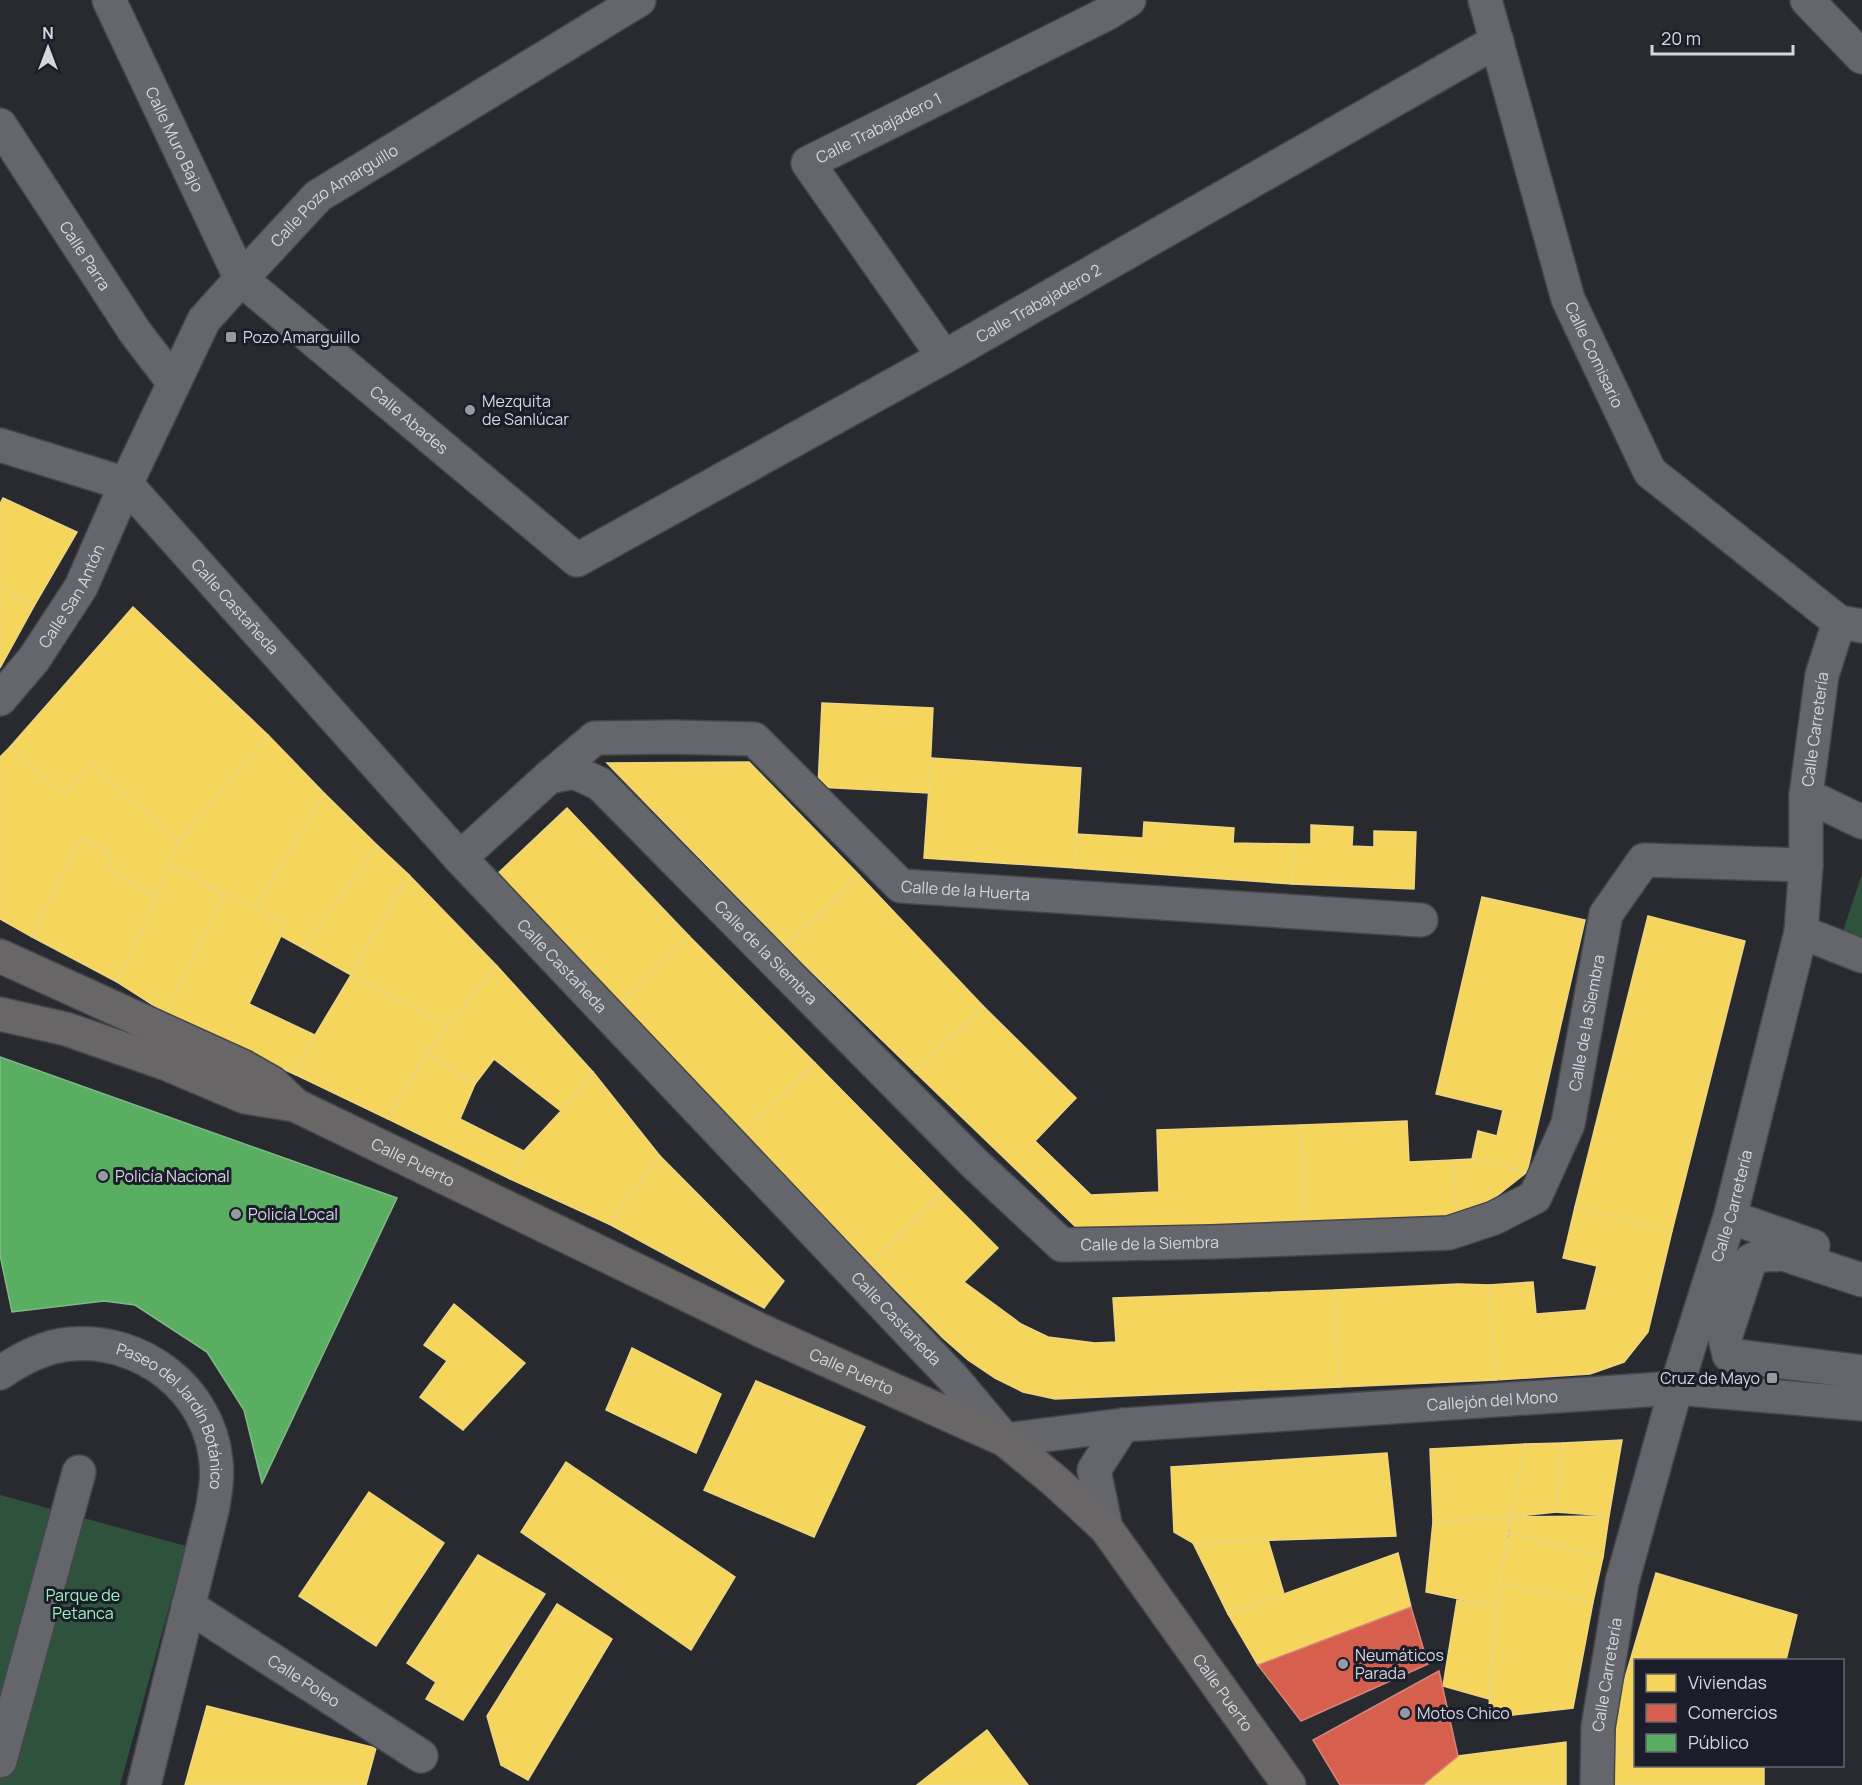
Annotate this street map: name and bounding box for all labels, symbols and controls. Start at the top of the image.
north arrow [18,18,78,78]
scale bar [1652,18,1793,56]
text: N [42,22,54,44]
text: 20 m [1661,26,1701,50]
street label: Calle Muro Bajo [141,83,209,195]
street label: Calle Trabajadero 1 [812,87,945,168]
street label: Calle Pozo Amarguillo [265,139,402,252]
street label: Calle Parra [55,217,116,295]
street label: Calle Trabajadero 2 [972,258,1105,347]
street label: Calle Comisario [1560,298,1629,411]
place label: Pozo Amarguillo [243,326,360,348]
marker: Pozo Amarguillo [224,330,238,344]
street label: Calle Abades [365,380,453,459]
place label: Mezquita de Sanlúcar [482,390,569,430]
marker: Mezquita de Sanlúcar [463,403,477,417]
street label: Calle San Antón [33,541,109,652]
street label: Calle Castañeda [186,554,284,659]
street label: Calle Carretería [1796,671,1833,788]
street label: Calle de la Huerta [900,875,1031,905]
street label: Calle de la Siembra [710,895,823,1009]
street label: Calle Castañeda [512,914,612,1018]
street label: Calle de la Siembra [1563,953,1609,1093]
street label: Calle Puerto [368,1133,458,1192]
street label: Calle Carretería [1706,1147,1757,1265]
place label: Policía Nacional [115,1165,230,1187]
marker: Policía Nacional [96,1169,110,1183]
place label: Policía Local [248,1203,338,1225]
marker: Policía Local [229,1207,243,1221]
street label: Calle de la Siembra [1080,1231,1219,1256]
street label: Calle Castañeda [847,1267,946,1370]
street label: Paseo del Jardín Botánico [114,1338,228,1491]
street label: Calle Puerto [806,1343,897,1400]
place label: Cruz de Mayo [1660,1367,1760,1389]
marker: Cruz de Mayo [1765,1371,1779,1385]
street label: Callejón del Mono [1426,1385,1558,1416]
park label: Parque de Petanca [46,1584,120,1624]
street label: Calle Carretería [1586,1616,1627,1733]
place label: Neumáticos Parada [1355,1644,1444,1684]
street label: Calle Poleo [264,1649,344,1712]
street label: Calle Puerto [1188,1649,1258,1736]
marker: Neumáticos Parada [1336,1657,1350,1671]
legend [1634,1659,1844,1767]
text: Viviendas [1688,1670,1767,1694]
text: Comercios [1688,1700,1777,1724]
place label: Motos Chico [1417,1702,1510,1724]
marker: Motos Chico [1398,1706,1412,1720]
text: Público [1688,1730,1749,1754]

